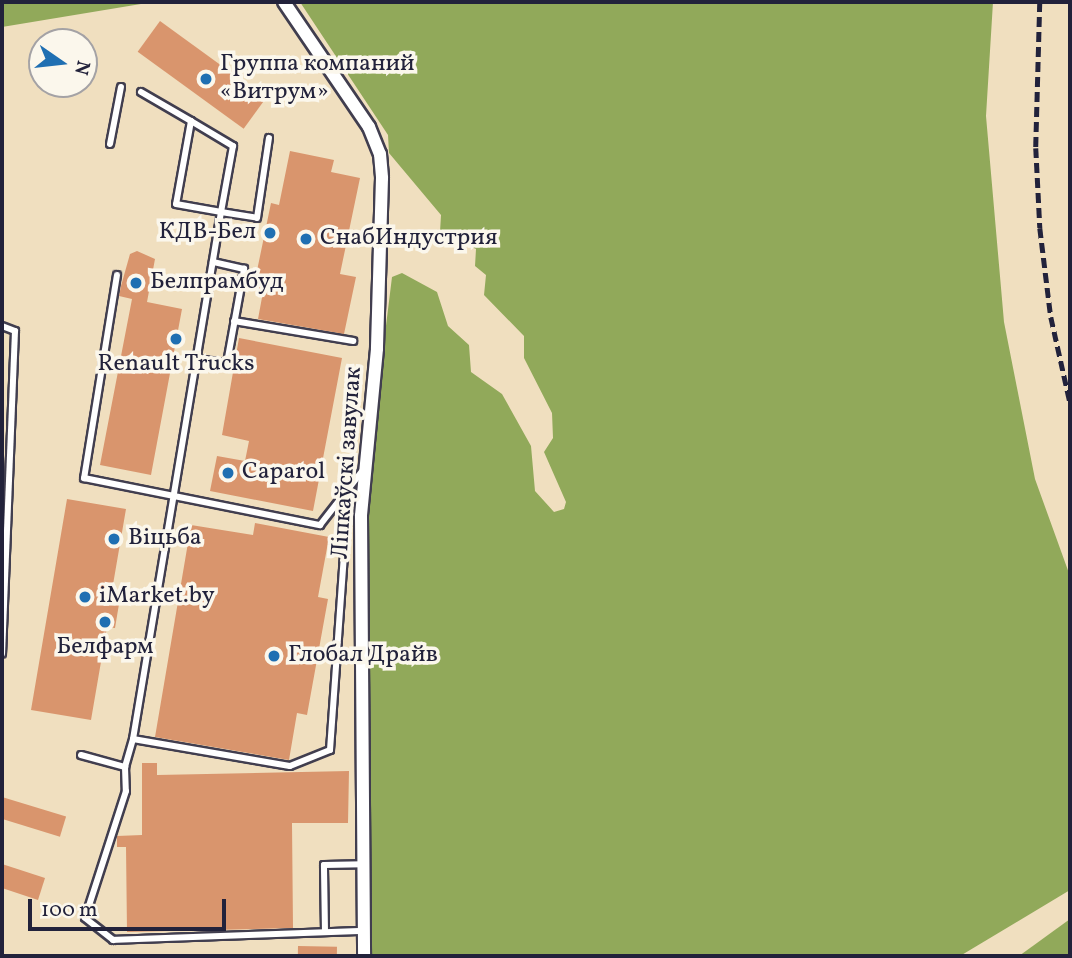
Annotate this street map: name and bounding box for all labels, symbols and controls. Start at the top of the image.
north arrow [28,28,98,98]
place label: Группа компаний «Витрум» [220,51,415,107]
text: N [67,58,96,77]
marker: Группа компаний «Витрум» [198,71,214,87]
place label: КДВ-Бел [159,219,256,247]
marker: КДВ-Бел [262,225,278,241]
place label: СнабИндустрия [320,225,497,253]
marker: СнабИндустрия [298,231,314,247]
place label: Белпрамбуд [150,269,284,297]
marker: Белпрамбуд [128,275,144,291]
marker: Renault Trucks [168,331,184,347]
place label: Renault Trucks [97,351,255,379]
street label: Ліпкаўскі завулак [327,366,369,560]
place label: Caparol [242,459,325,487]
marker: Caparol [220,465,236,481]
place label: Віцьба [128,525,202,553]
marker: Віцьба [106,531,122,547]
place label: iMarket.by [99,583,215,611]
marker: iMarket.by [77,589,93,605]
marker: Белфарм [97,614,113,630]
place label: Белфарм [56,634,154,662]
place label: Глобал Драйв [288,642,438,670]
marker: Глобал Драйв [266,648,282,664]
scale bar [32,884,229,928]
text: 100 m [41,896,98,925]

